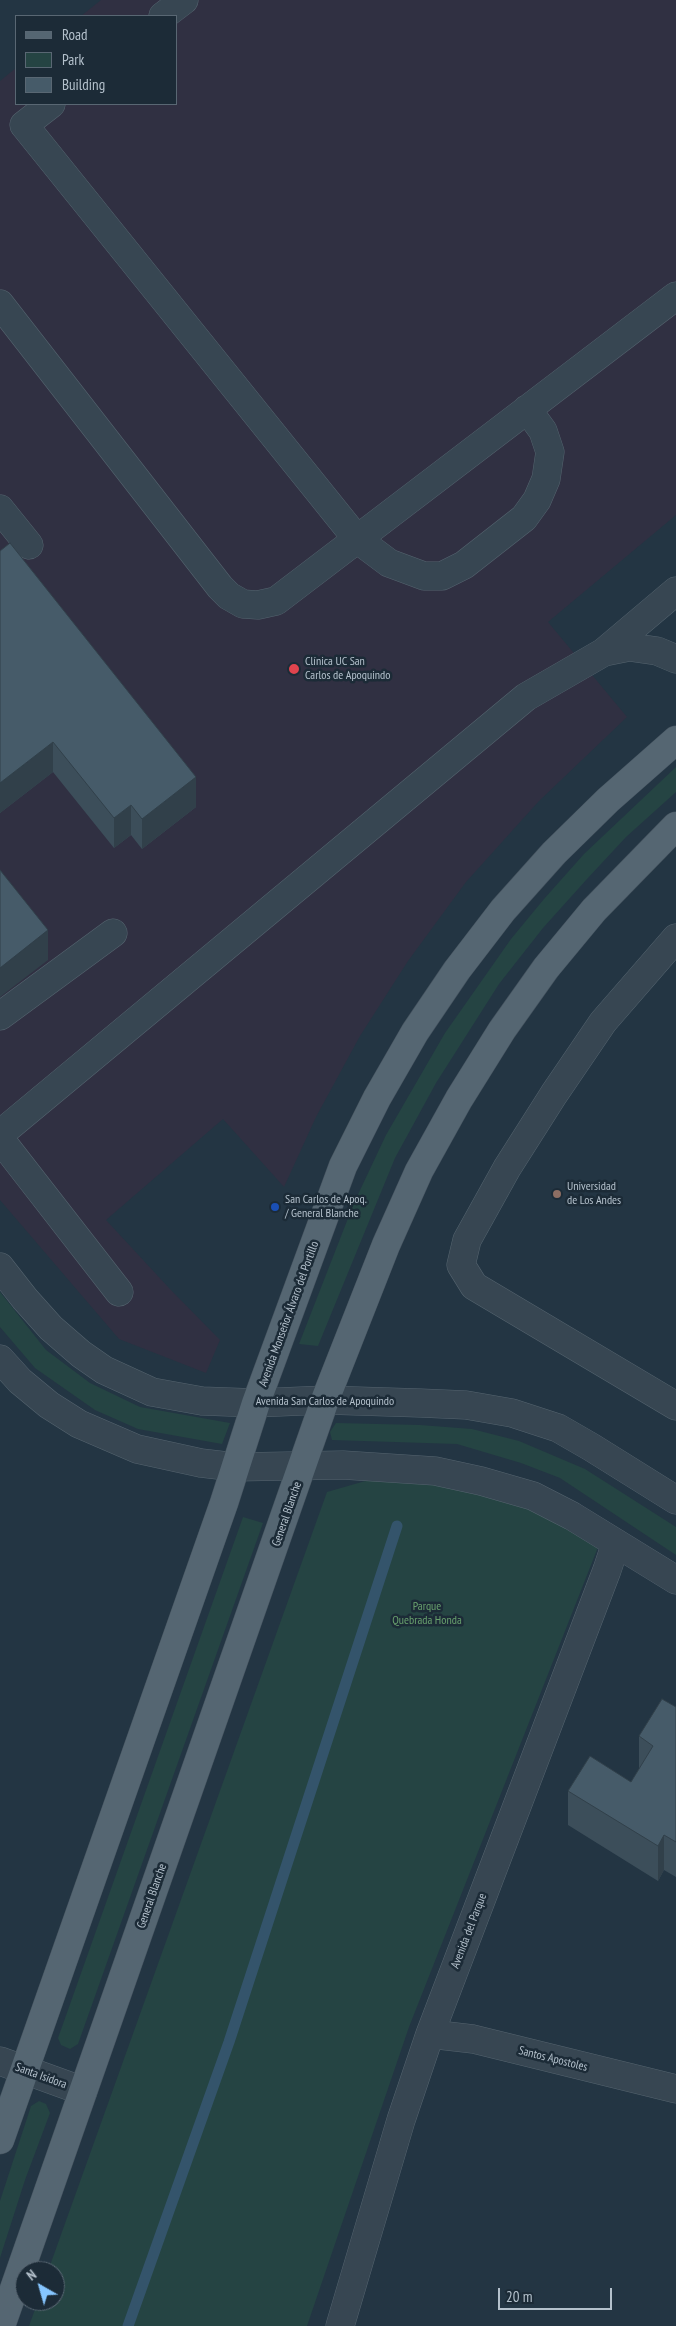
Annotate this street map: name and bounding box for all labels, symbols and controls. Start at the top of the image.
legend [15,15,178,105]
text: Road [62,25,88,44]
text: Park [62,50,84,69]
text: Building [62,75,105,94]
place label: Clínica UC San Carlos de Apoquindo [305,655,390,683]
marker: Clínica UC San Carlos de Apoquindo [287,662,301,676]
place label: Universidad de Los Andes [567,1180,621,1208]
marker: Universidad de Los Andes [551,1188,563,1200]
place label: San Carlos de Apoq. / General Blanche [285,1193,367,1221]
marker: San Carlos de Apoq. / General Blanche [269,1201,281,1213]
street label: Avenida Monseñor Álvaro del Portillo [256,1239,322,1389]
street label: Avenida San Carlos de Apoquindo [256,1395,394,1409]
street label: General Blanche [269,1480,305,1548]
park label: Parque Quebrada Honda [392,1600,462,1628]
street label: General Blanche [134,1862,170,1930]
street label: Avenida del Parque [448,1891,490,1971]
street label: Santos Apostoles [517,2043,589,2075]
street label: Santa Isidora [13,2060,69,2092]
north arrow [15,2261,65,2311]
text: N [23,2266,40,2284]
scale bar [501,2278,615,2310]
text: 20 m [506,2287,532,2306]

